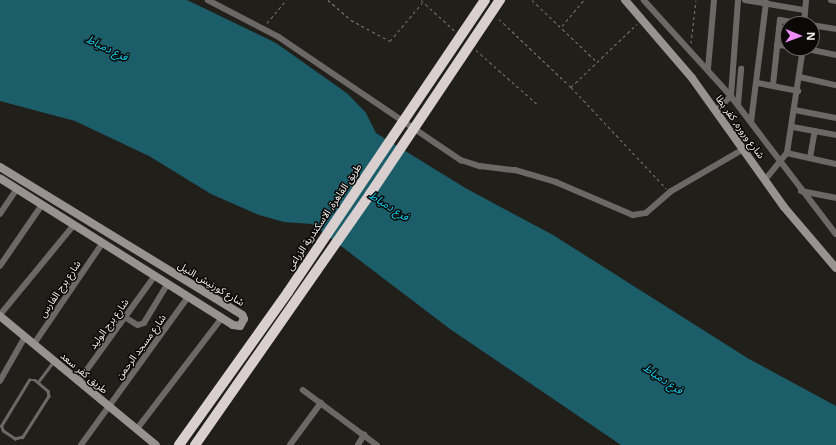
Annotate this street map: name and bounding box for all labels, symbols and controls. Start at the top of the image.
north arrow [780,16,820,56]
water label: فرع دمياط [84,32,130,64]
text: N [804,32,819,41]
street label: شارع وروره, كفر بطا [713,93,767,161]
street label: طريق القاهرة, الاسكندرية الزراعى [284,161,364,273]
water label: فرع دمياط [367,188,411,224]
street label: شارع برج الفارس [37,258,83,320]
street label: شارع كورنيش النيل [176,259,246,309]
street label: شارع برج الوليد [87,297,131,351]
street label: شارع مسجد الرحمن [113,312,169,382]
street label: طريق كفر سعد [58,350,110,396]
water label: فرع دمياط [641,361,685,397]

